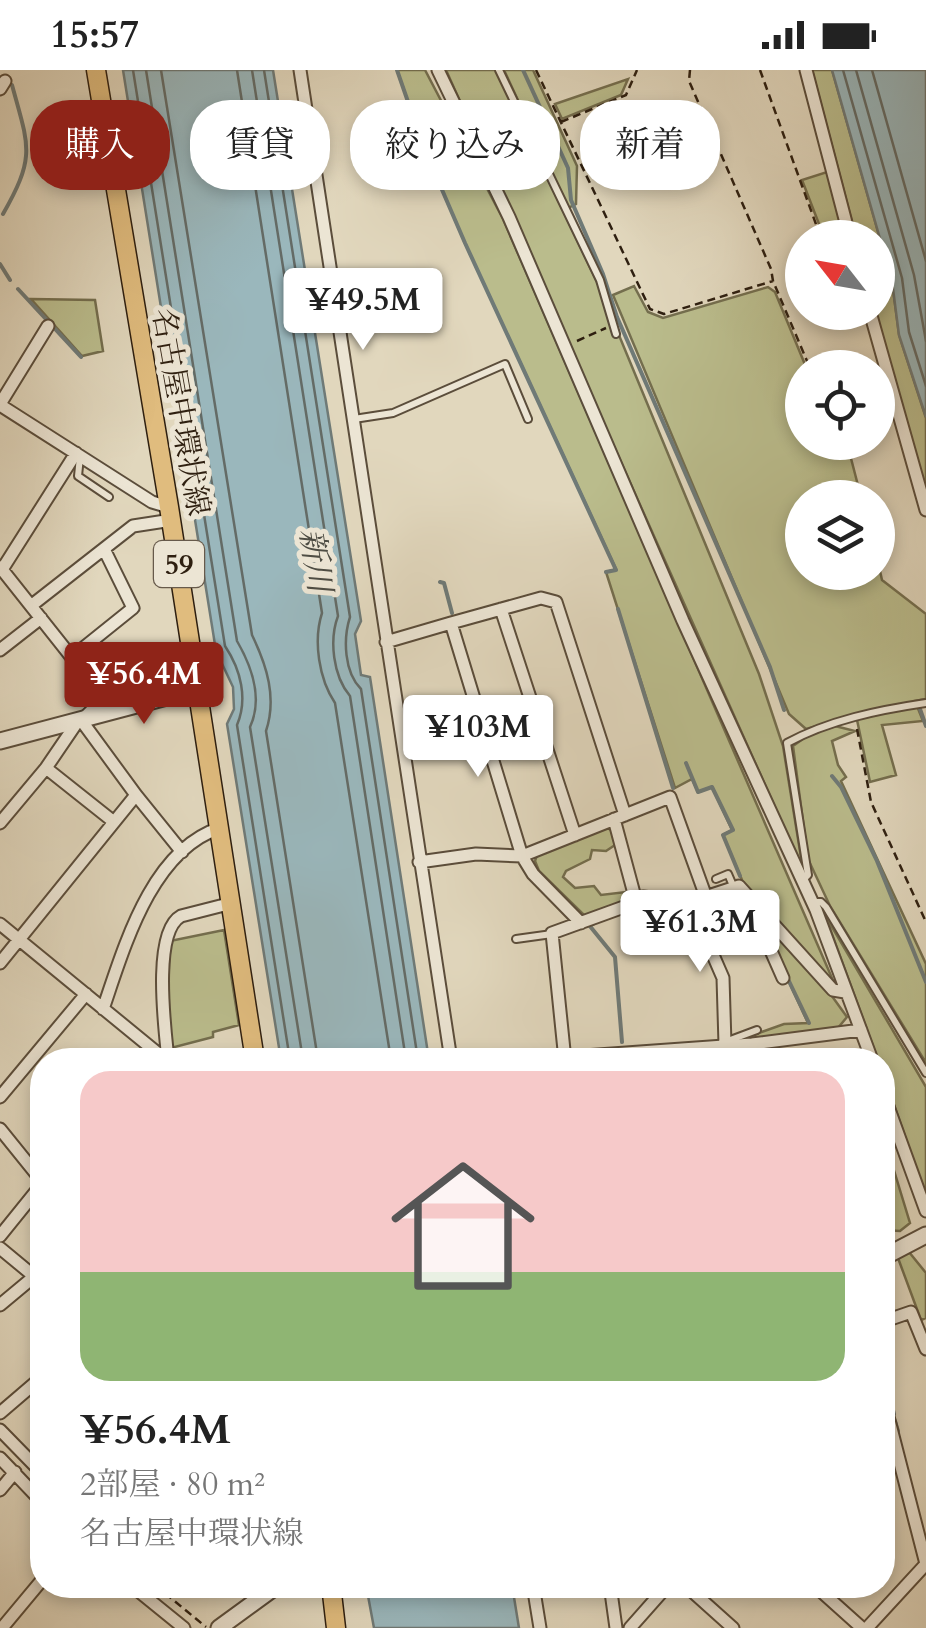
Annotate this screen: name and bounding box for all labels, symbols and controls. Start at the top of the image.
text: 15:57 [50,9,139,61]
chip: 購入 [30,100,170,190]
chip: 賃貸 [190,100,330,190]
chip: 絞り込み [350,100,560,190]
chip: 新着 [580,100,720,190]
north arrow [785,220,895,330]
map controls [785,220,895,590]
pin: ¥49.5M [282,268,444,353]
text: ¥49.5M [305,278,421,322]
street label: 名古屋中環状線 [142,305,219,519]
button: locate [785,350,895,460]
button: layers [785,480,895,590]
water label: 新川 [288,525,342,598]
road number: 59 [154,541,204,587]
pin: ¥56.4M [63,642,225,727]
text: ¥56.4M [86,652,202,696]
pin: ¥103M [408,695,548,780]
text: ¥103M [425,705,531,749]
pin: ¥61.3M [619,890,781,975]
text: ¥61.3M [642,900,758,944]
icon: home [373,1136,553,1316]
text: ¥56.4M [80,1401,231,1458]
text: 2部屋 · 80 m² [80,1463,265,1507]
text: 名古屋中環状線 [80,1512,304,1556]

